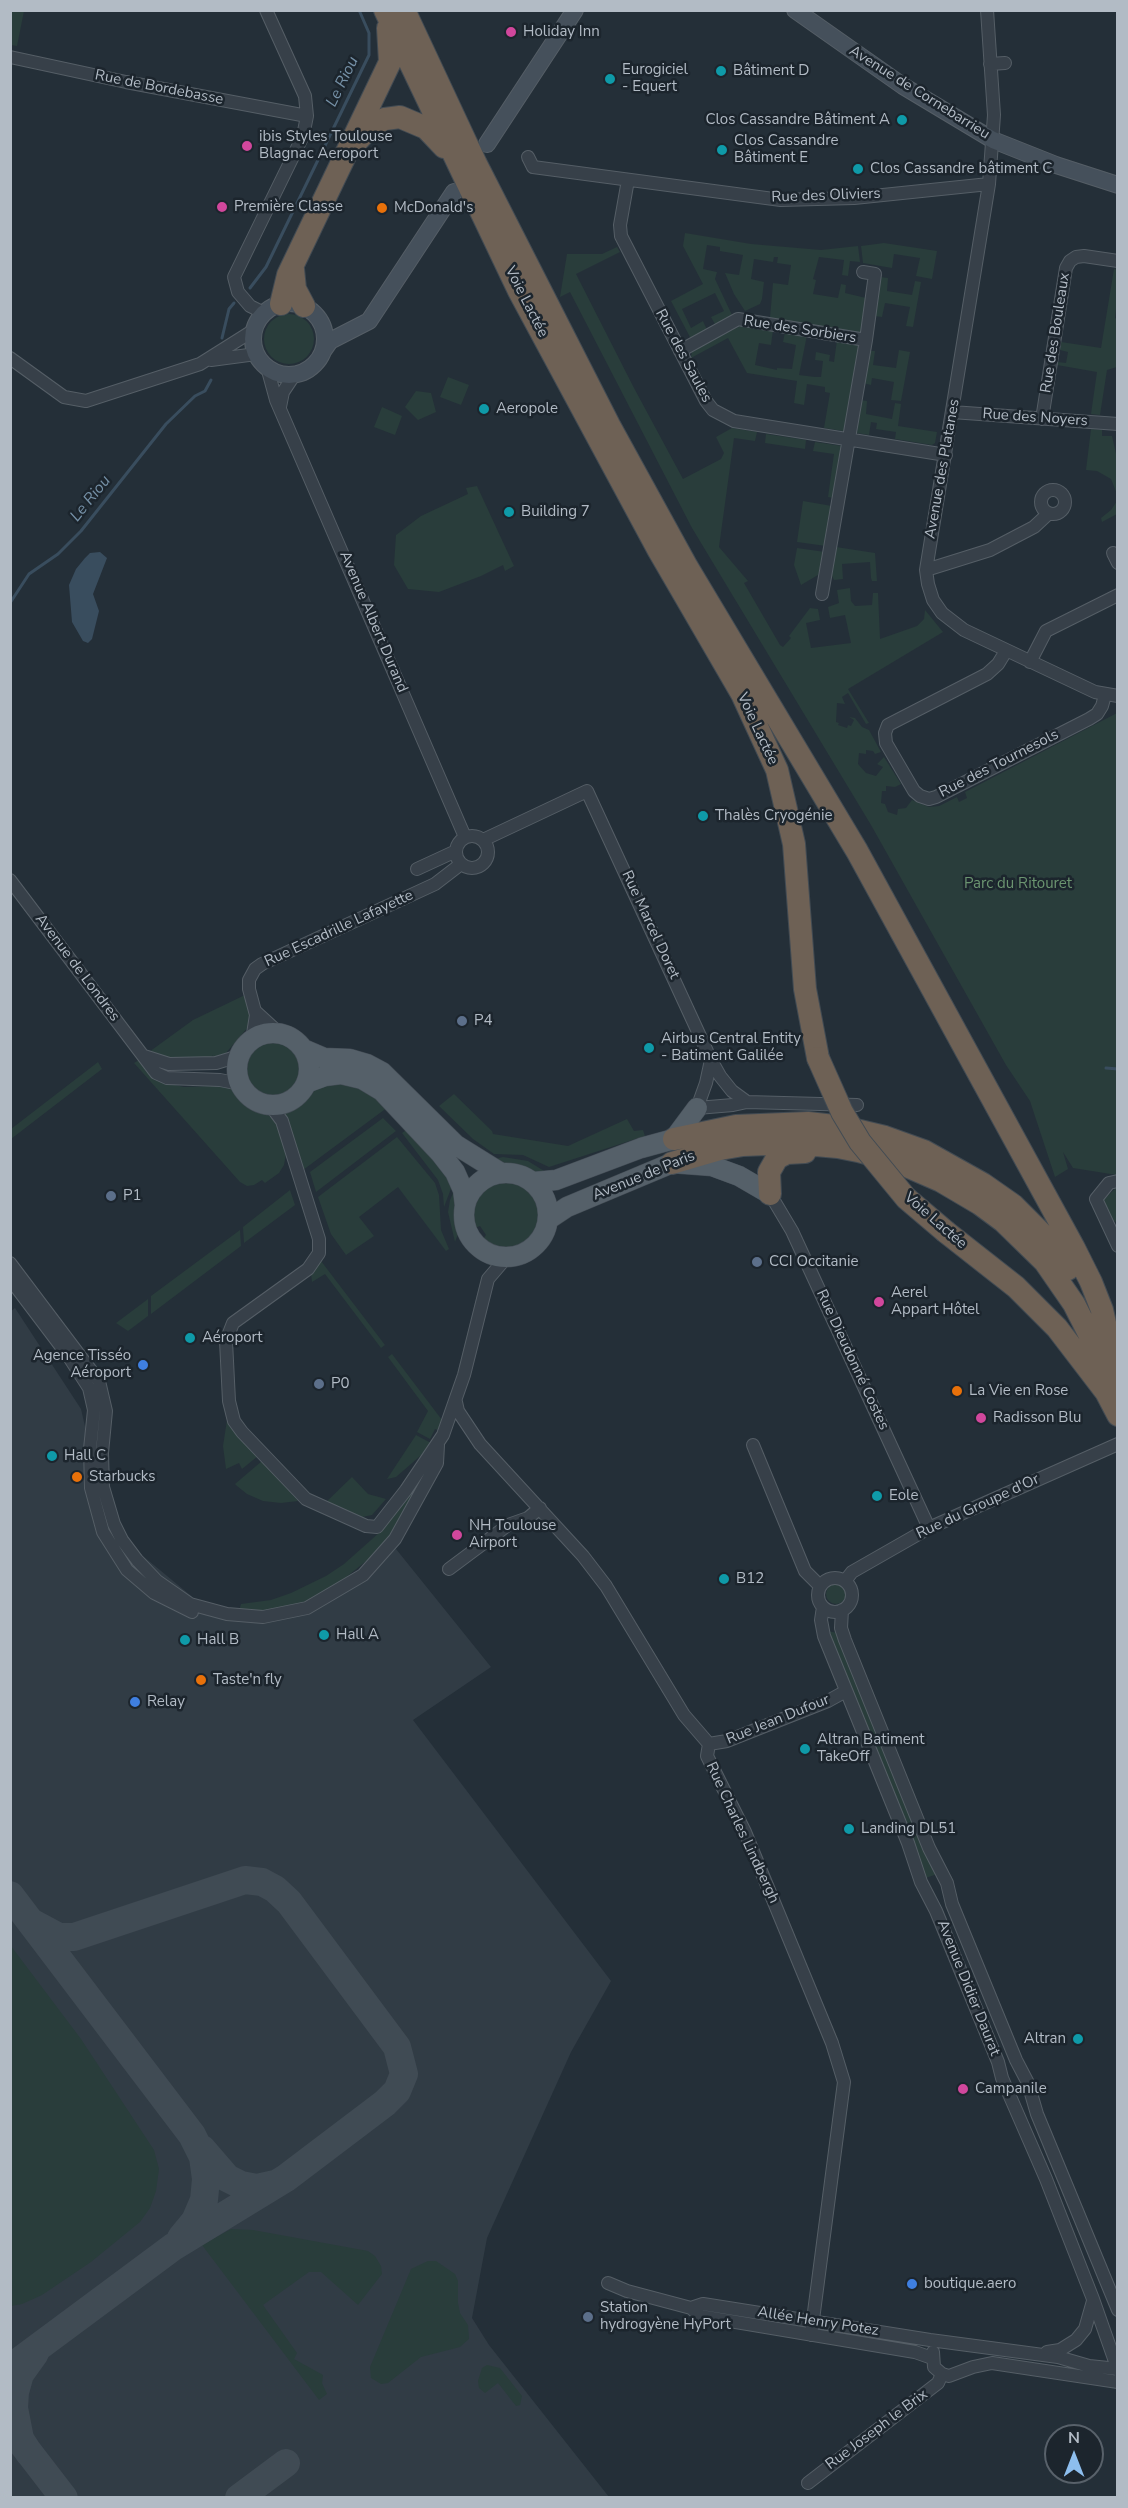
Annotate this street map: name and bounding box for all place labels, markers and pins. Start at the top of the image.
place label: Holiday Inn [523,23,600,41]
marker: Holiday Inn [504,25,518,39]
place label: Eurogiciel - Equert [622,61,688,96]
place label: Bâtiment D [733,62,809,80]
marker: Bâtiment D [714,64,728,78]
marker: Eurogiciel - Equert [603,72,617,86]
place label: Clos Cassandre Bâtiment A [705,111,890,129]
marker: Clos Cassandre Bâtiment A [895,113,909,127]
place label: ibis Styles Toulouse Blagnac Aeroport [259,128,392,163]
place label: Clos Cassandre Bâtiment E [734,132,839,167]
marker: ibis Styles Toulouse Blagnac Aeroport [240,139,254,153]
marker: Clos Cassandre Bâtiment E [715,143,729,157]
place label: Clos Cassandre bâtiment C [870,160,1052,178]
marker: Clos Cassandre bâtiment C [851,162,865,176]
place label: Première Classe [234,198,343,216]
place label: McDonald's [394,199,473,217]
marker: Première Classe [215,200,229,214]
marker: McDonald's [375,201,389,215]
place label: Aeropole [496,400,558,418]
marker: Aeropole [477,402,491,416]
place label: Building 7 [521,503,590,521]
marker: Building 7 [502,505,516,519]
place label: Thalès Cryogénie [715,807,833,825]
marker: Thalès Cryogénie [696,809,710,823]
place label: P4 [474,1012,492,1030]
marker: P4 [455,1014,469,1028]
place label: Airbus Central Entity - Batiment Galilée [661,1030,801,1065]
marker: Airbus Central Entity - Batiment Galilée [642,1041,656,1055]
place label: P1 [123,1187,141,1205]
marker: P1 [104,1189,118,1203]
place label: CCI Occitanie [769,1253,858,1271]
marker: CCI Occitanie [750,1255,764,1269]
place label: Aerel Appart Hôtel [891,1284,980,1319]
marker: Aerel Appart Hôtel [872,1295,886,1309]
place label: Aéroport [202,1329,263,1347]
marker: Aéroport [183,1331,197,1345]
place label: Agence Tisséo Aéroport [33,1347,131,1382]
marker: Agence Tisséo Aéroport [136,1358,150,1372]
place label: P0 [331,1375,349,1393]
marker: P0 [312,1377,326,1391]
place label: La Vie en Rose [969,1382,1068,1400]
marker: La Vie en Rose [950,1384,964,1398]
place label: Radisson Blu [993,1409,1081,1427]
marker: Radisson Blu [974,1411,988,1425]
place label: Hall C [64,1447,106,1465]
marker: Hall C [45,1449,59,1463]
place label: Starbucks [89,1468,155,1486]
marker: Starbucks [70,1470,84,1484]
place label: Eole [889,1487,918,1505]
marker: Eole [870,1489,884,1503]
place label: NH Toulouse Airport [469,1517,556,1552]
marker: NH Toulouse Airport [450,1528,464,1542]
place label: B12 [736,1570,764,1588]
marker: B12 [717,1572,731,1586]
place label: Hall A [336,1626,379,1644]
marker: Hall A [317,1628,331,1642]
place label: Hall B [197,1631,239,1649]
marker: Hall B [178,1633,192,1647]
place label: Taste'n fly [213,1671,282,1689]
marker: Taste'n fly [194,1673,208,1687]
place label: Relay [147,1693,185,1711]
marker: Relay [128,1695,142,1709]
place label: Altran Batiment TakeOff [817,1731,925,1766]
marker: Altran Batiment TakeOff [798,1742,812,1756]
place label: Landing DL51 [861,1820,956,1838]
marker: Landing DL51 [842,1822,856,1836]
place label: Altran [1024,2030,1066,2048]
marker: Altran [1071,2032,1085,2046]
place label: Campanile [975,2080,1047,2098]
marker: Campanile [956,2082,970,2096]
place label: boutique.aero [924,2275,1016,2293]
marker: boutique.aero [905,2277,919,2291]
place label: Station hydrogyène HyPort [600,2299,731,2334]
marker: Station hydrogyène HyPort [581,2310,595,2324]

